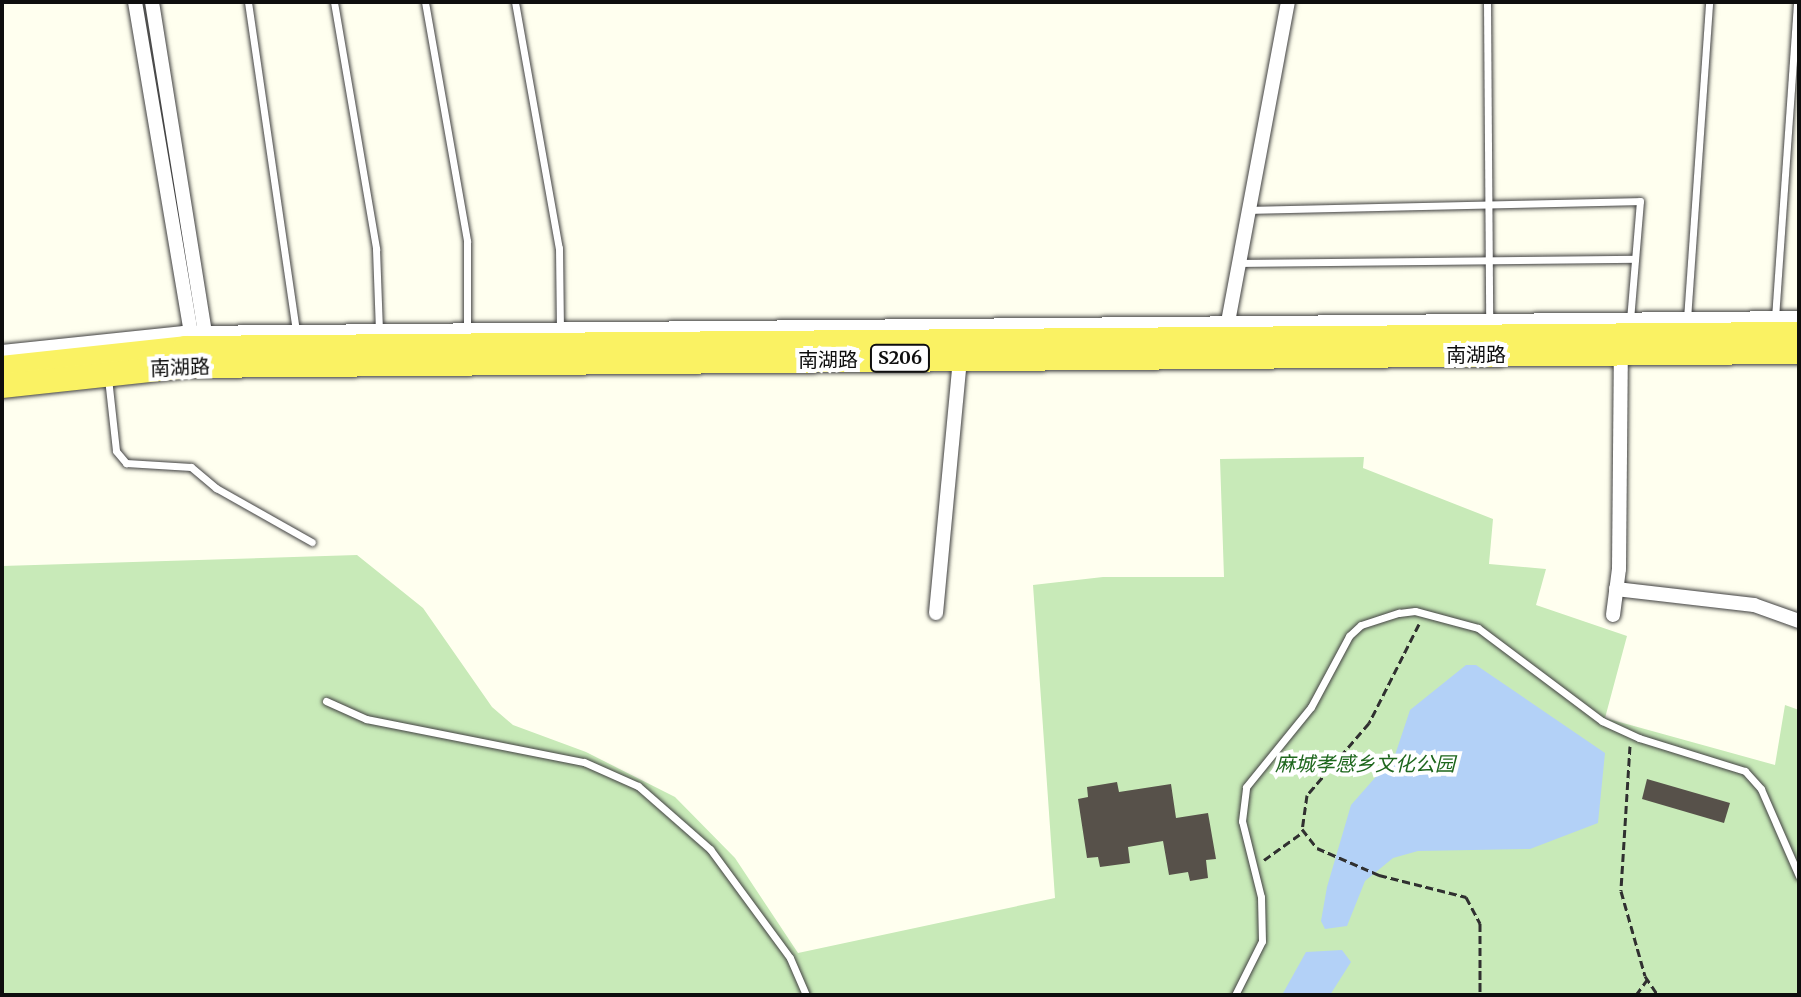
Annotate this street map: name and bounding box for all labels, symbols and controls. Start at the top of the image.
street label: 南湖路 [1446,342,1506,366]
road number: S206 [868,344,932,372]
street label: 南湖路 [798,347,858,371]
street label: 南湖路 [150,354,210,380]
park label: 麻城孝感乡文化公园 [1275,751,1455,775]

